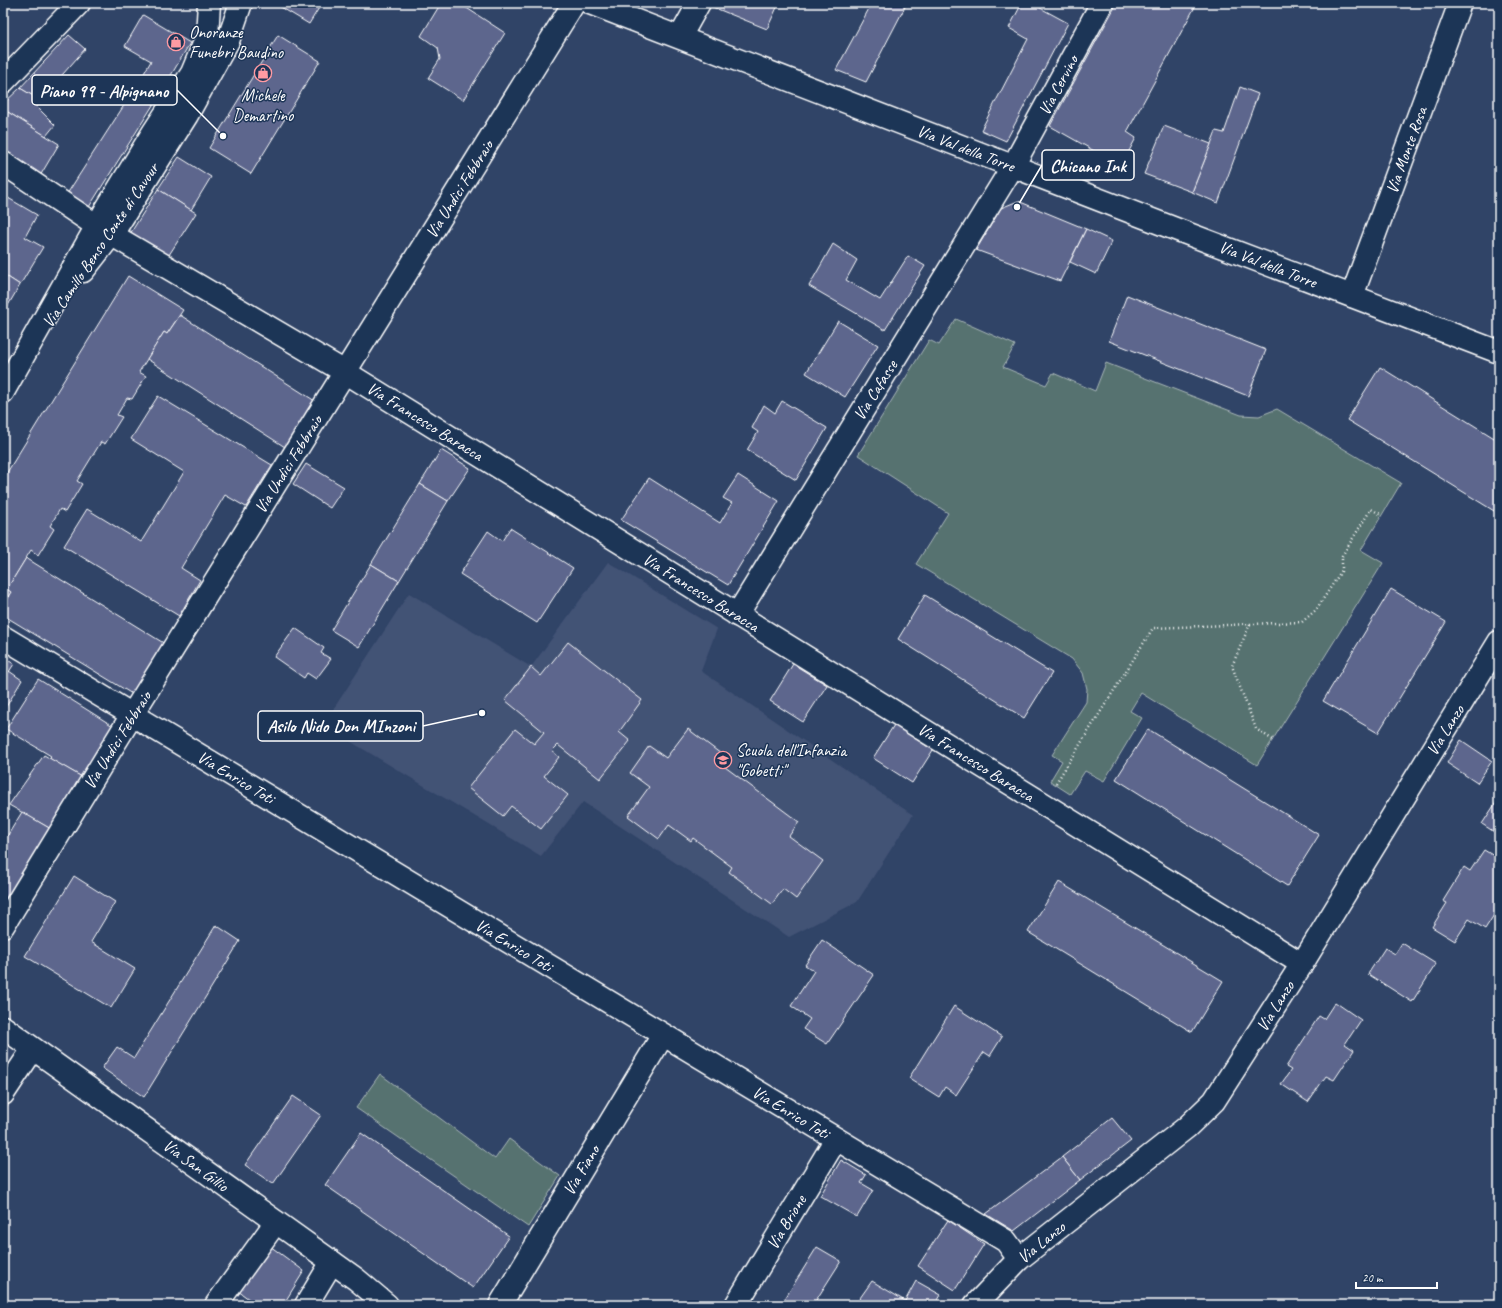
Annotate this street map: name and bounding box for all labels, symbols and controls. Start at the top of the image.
place label: Onoranze Funebri Baudino [189,22,284,63]
shop icon: Onoranze Funebri Baudino [166,32,186,52]
street label: Via Cervino [1034,50,1084,119]
shop icon: Michele Demartino [253,63,273,83]
callout: Piano 99 - Alpignano [32,75,177,105]
text: Piano 99 - Alpignano [40,80,170,102]
place label: Michele Demartino [233,85,294,126]
street label: Via Monte Rosa [1381,102,1433,196]
street label: Via Val della Torre [914,120,1019,177]
street label: Via Undici Febbraio [421,135,499,242]
callout: Chicano Ink [1042,150,1134,180]
text: Chicano Ink [1050,155,1128,177]
street label: Via Camillo Benso Conte di Cavour [37,157,164,332]
street label: Via Val della Torre [1216,236,1321,293]
street label: Via Cafasse [849,355,903,424]
street label: Via Francesco Baracca [363,377,488,466]
street label: Via Undici Febbraio [250,410,328,517]
street label: Via Francesco Baracca [639,548,764,637]
street label: Via Undici Febbraio [79,686,157,793]
street label: Via Lanzo [1422,700,1470,759]
callout: Asilo Nido Don MInzoni [258,711,423,741]
text: Asilo Nido Don MInzoni [267,715,418,737]
street label: Via Francesco Baracca [914,718,1039,807]
place label: Scuola dell'Infanzia "Gobetti" [736,740,848,781]
street label: Via Enrico Toti [193,746,280,810]
school or university icon: Scuola dell'Infanzia "Gobetti" [713,750,733,770]
street label: Via Enrico Toti [471,914,558,978]
street label: Via Lanzo [1252,976,1300,1035]
street label: Via Enrico Toti [748,1081,835,1145]
street label: Via San Gillio [159,1135,233,1197]
street label: Via Fiano [558,1140,606,1199]
street label: Via Brione [762,1190,812,1253]
street label: Via Lanzo [1013,1216,1070,1268]
scale bar [1356,1264,1437,1290]
text: 20 m [1362,1270,1384,1286]

